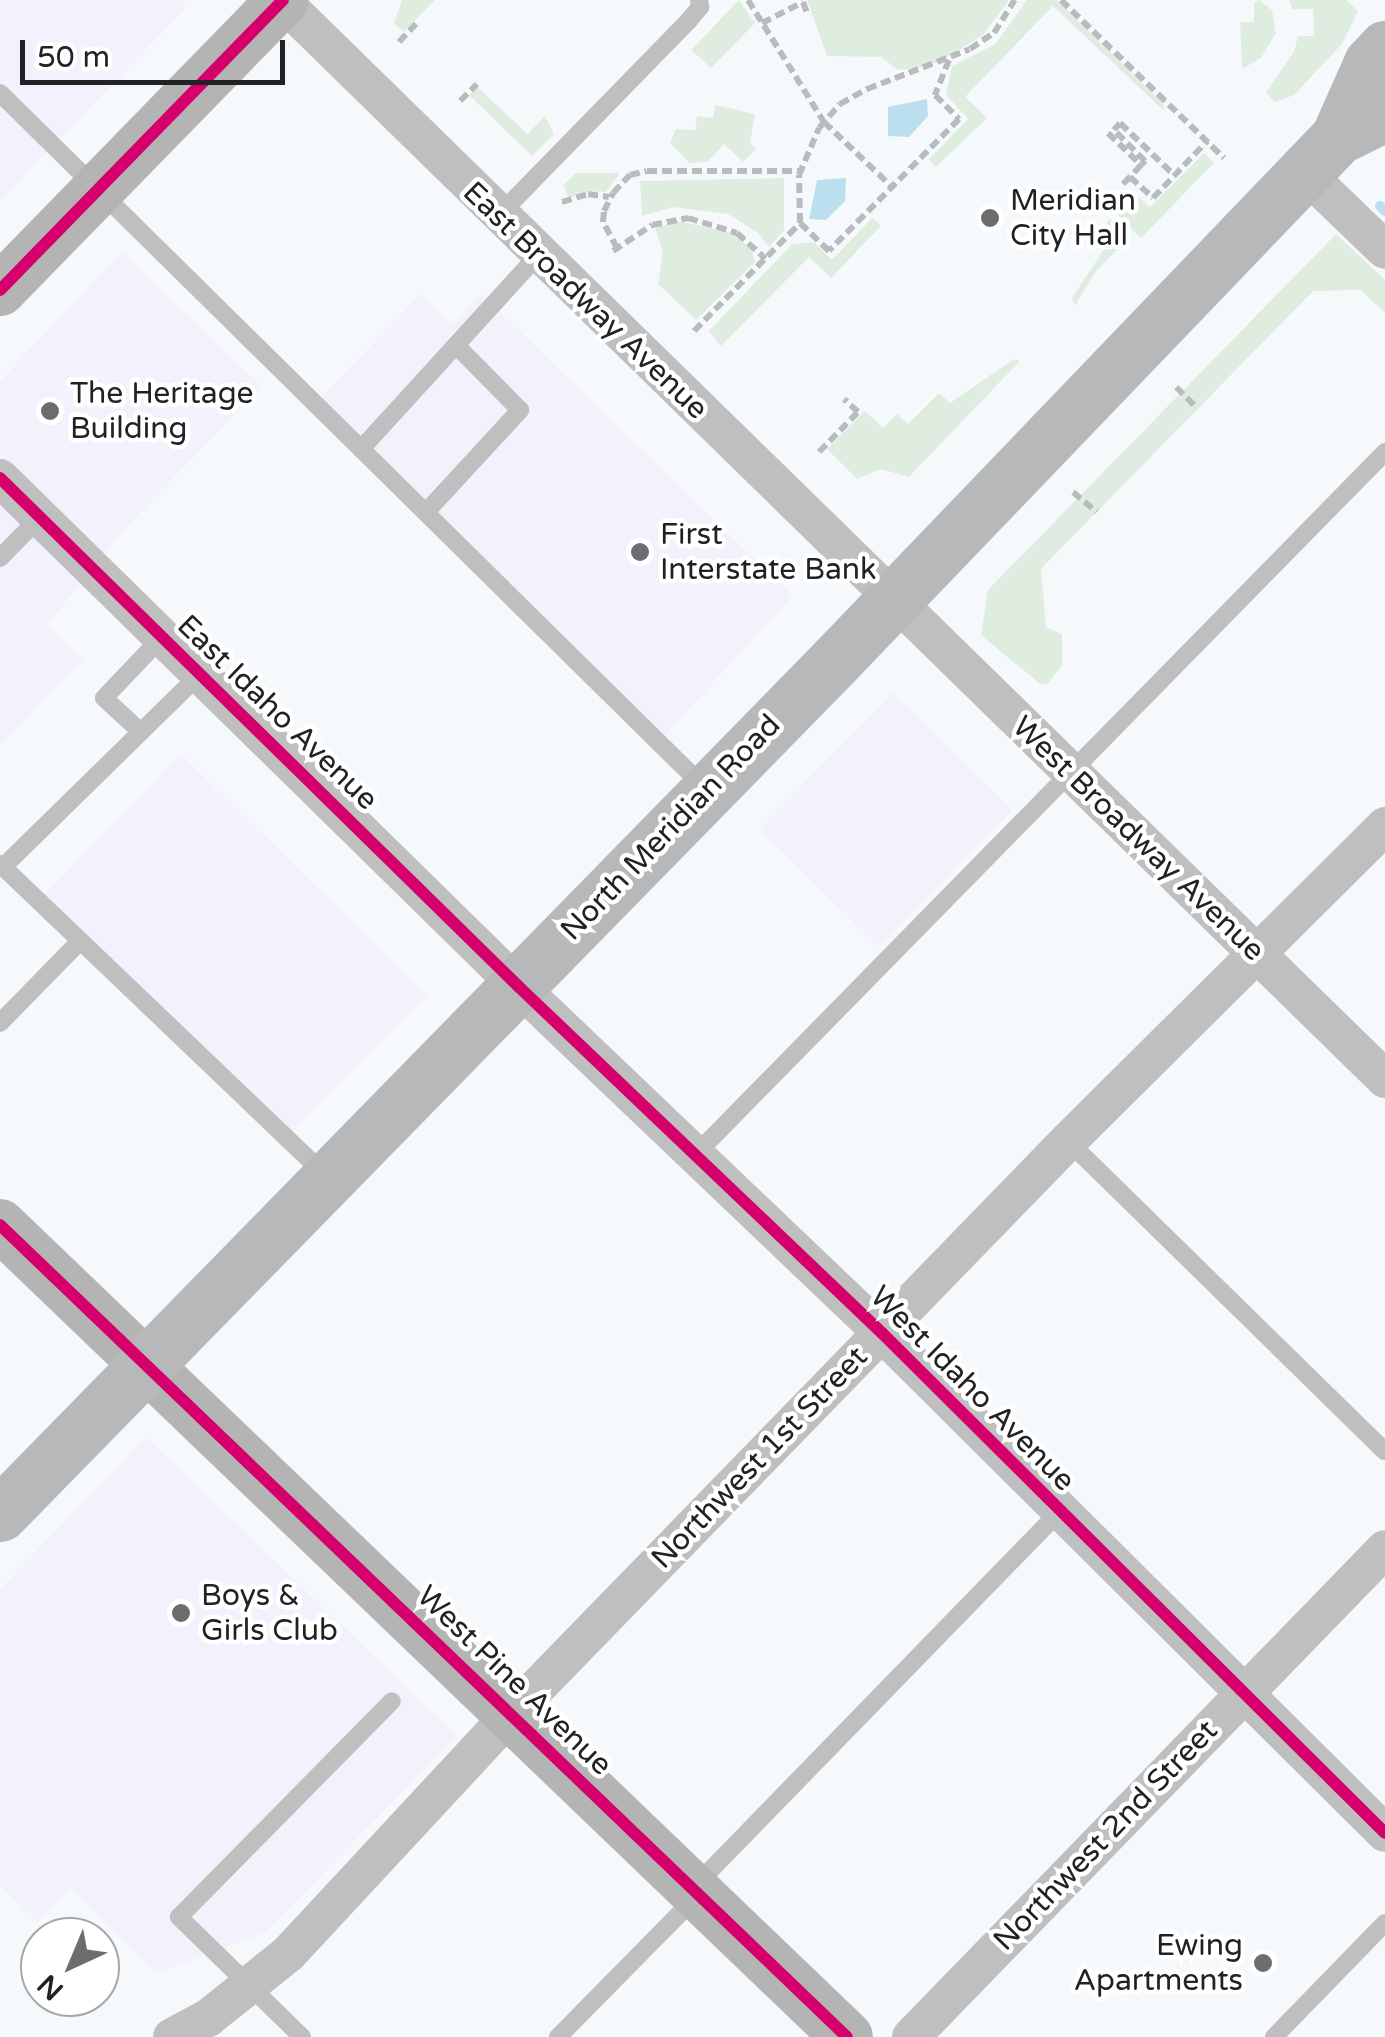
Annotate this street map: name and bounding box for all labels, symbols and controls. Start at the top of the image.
scale bar [25,20,290,82]
text: 50 m [37,39,110,76]
street label: East Broadway Avenue [455,175,715,427]
place label: Meridian City Hall [1010,183,1136,254]
marker: Meridian City Hall [979,207,1001,229]
place label: The Heritage Building [70,376,254,446]
marker: The Heritage Building [39,400,61,422]
place label: First Interstate Bank [660,517,876,588]
marker: First Interstate Bank [629,541,651,563]
street label: East Idaho Avenue [169,608,385,818]
street label: North Meridian Road [554,708,788,948]
street label: West Broadway Avenue [1004,709,1272,969]
street label: West Idaho Avenue [862,1279,1082,1499]
street label: Northwest 1st Street [645,1339,875,1577]
place label: Boys & Girls Club [201,1578,338,1648]
street label: West Pine Avenue [409,1579,619,1783]
marker: Boys & Girls Club [170,1602,192,1624]
street label: Northwest 2nd Street [987,1713,1225,1959]
north arrow [20,1917,120,2017]
place label: Ewing Apartments [1074,1928,1243,1998]
marker: Ewing Apartments [1252,1952,1274,1974]
text: N [31,1967,70,2007]

